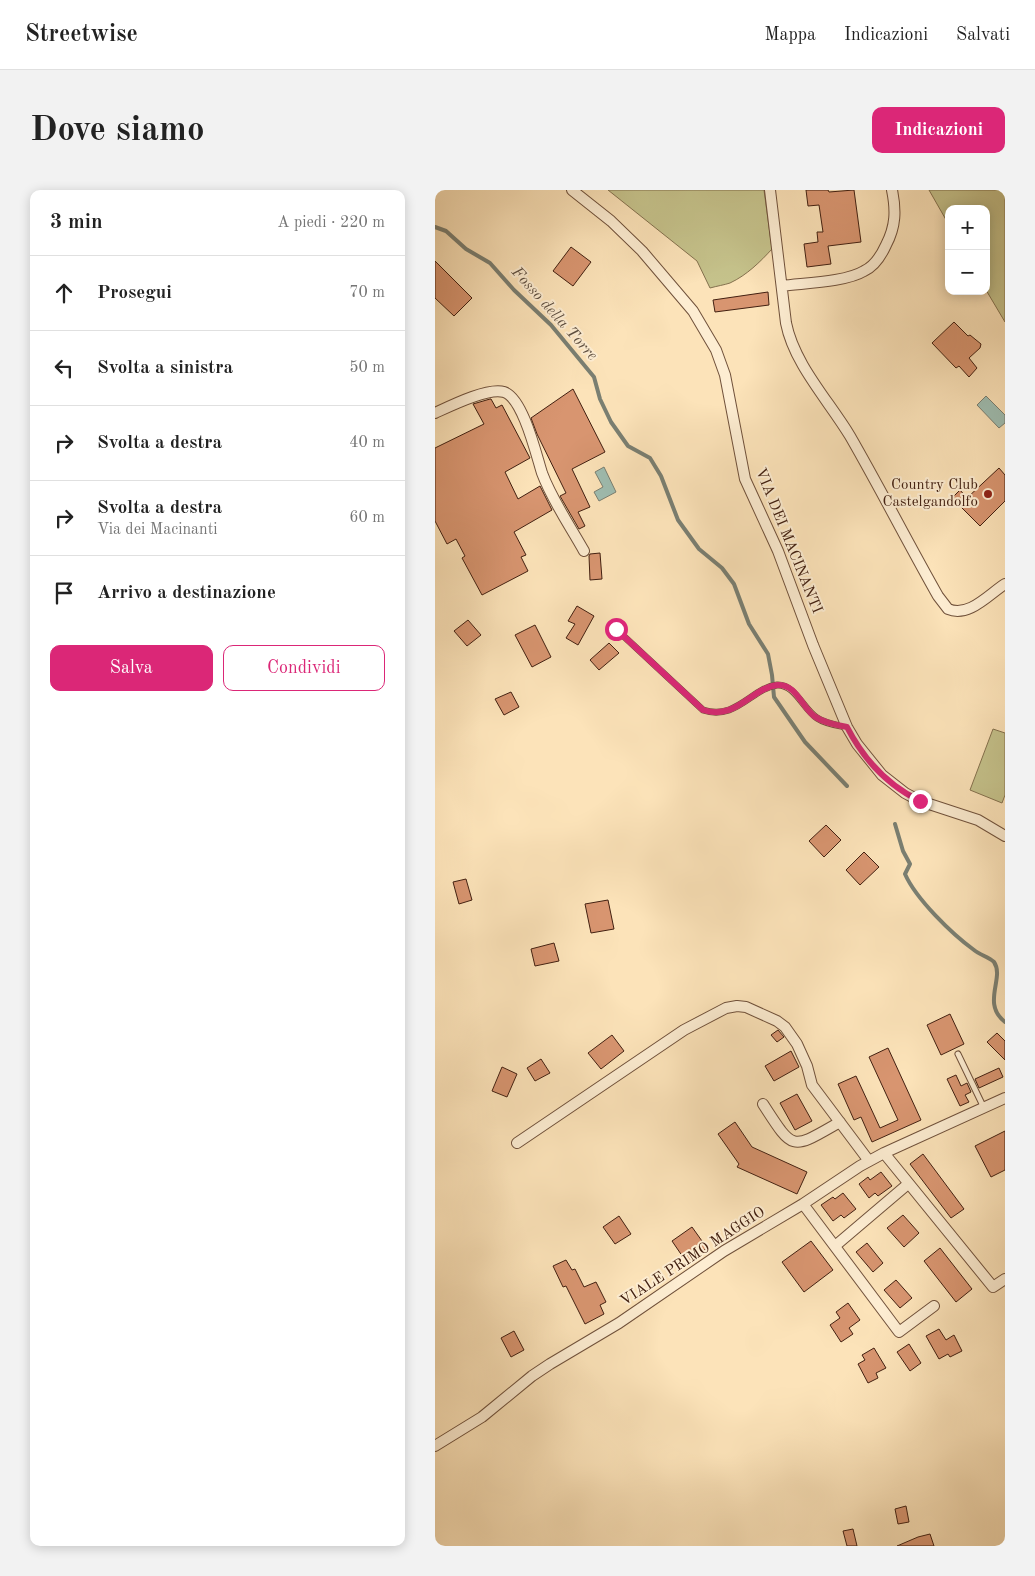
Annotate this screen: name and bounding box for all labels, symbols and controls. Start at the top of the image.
text: Streetwise [25,23,138,47]
text: Mappa [764,26,816,44]
text: Indicazioni [844,26,928,44]
text: Salvati [956,26,1010,44]
button: Indicazioni [872,107,1005,153]
text: Dove siamo [30,113,205,148]
map controls [945,205,990,295]
button: + [945,205,990,250]
text: 3 min [50,212,103,233]
text: A piedi · 220 m [277,215,385,231]
button: − [945,250,990,295]
water label: Fosso della Torre [507,263,600,364]
icon: ahead [50,279,78,307]
text: Prosegui [97,284,172,303]
text: 70 m [349,285,385,301]
icon: left [50,354,78,382]
text: Svolta a sinistra [97,359,233,378]
text: 50 m [349,360,385,376]
icon: right [50,429,78,457]
text: Svolta a destra [97,434,222,453]
text: 40 m [349,435,385,451]
street label: VIA DEI MACINANTI [752,466,824,616]
place label: Country Club Castelgandolfo [883,478,978,510]
marker: Country Club Castelgandolfo [982,488,994,500]
text: Svolta a destra [97,499,222,518]
icon: right [50,504,78,532]
text: 60 m [349,510,385,526]
text: Via dei Macinanti [97,522,218,538]
icon: arrive [50,579,78,607]
text: Arrivo a destinazione [97,584,276,603]
route start [605,618,628,641]
button: Salva [50,645,213,691]
button: Condividi [223,645,385,691]
route end [909,790,932,813]
street label: VIALE PRIMO MAGGIO [618,1205,768,1309]

